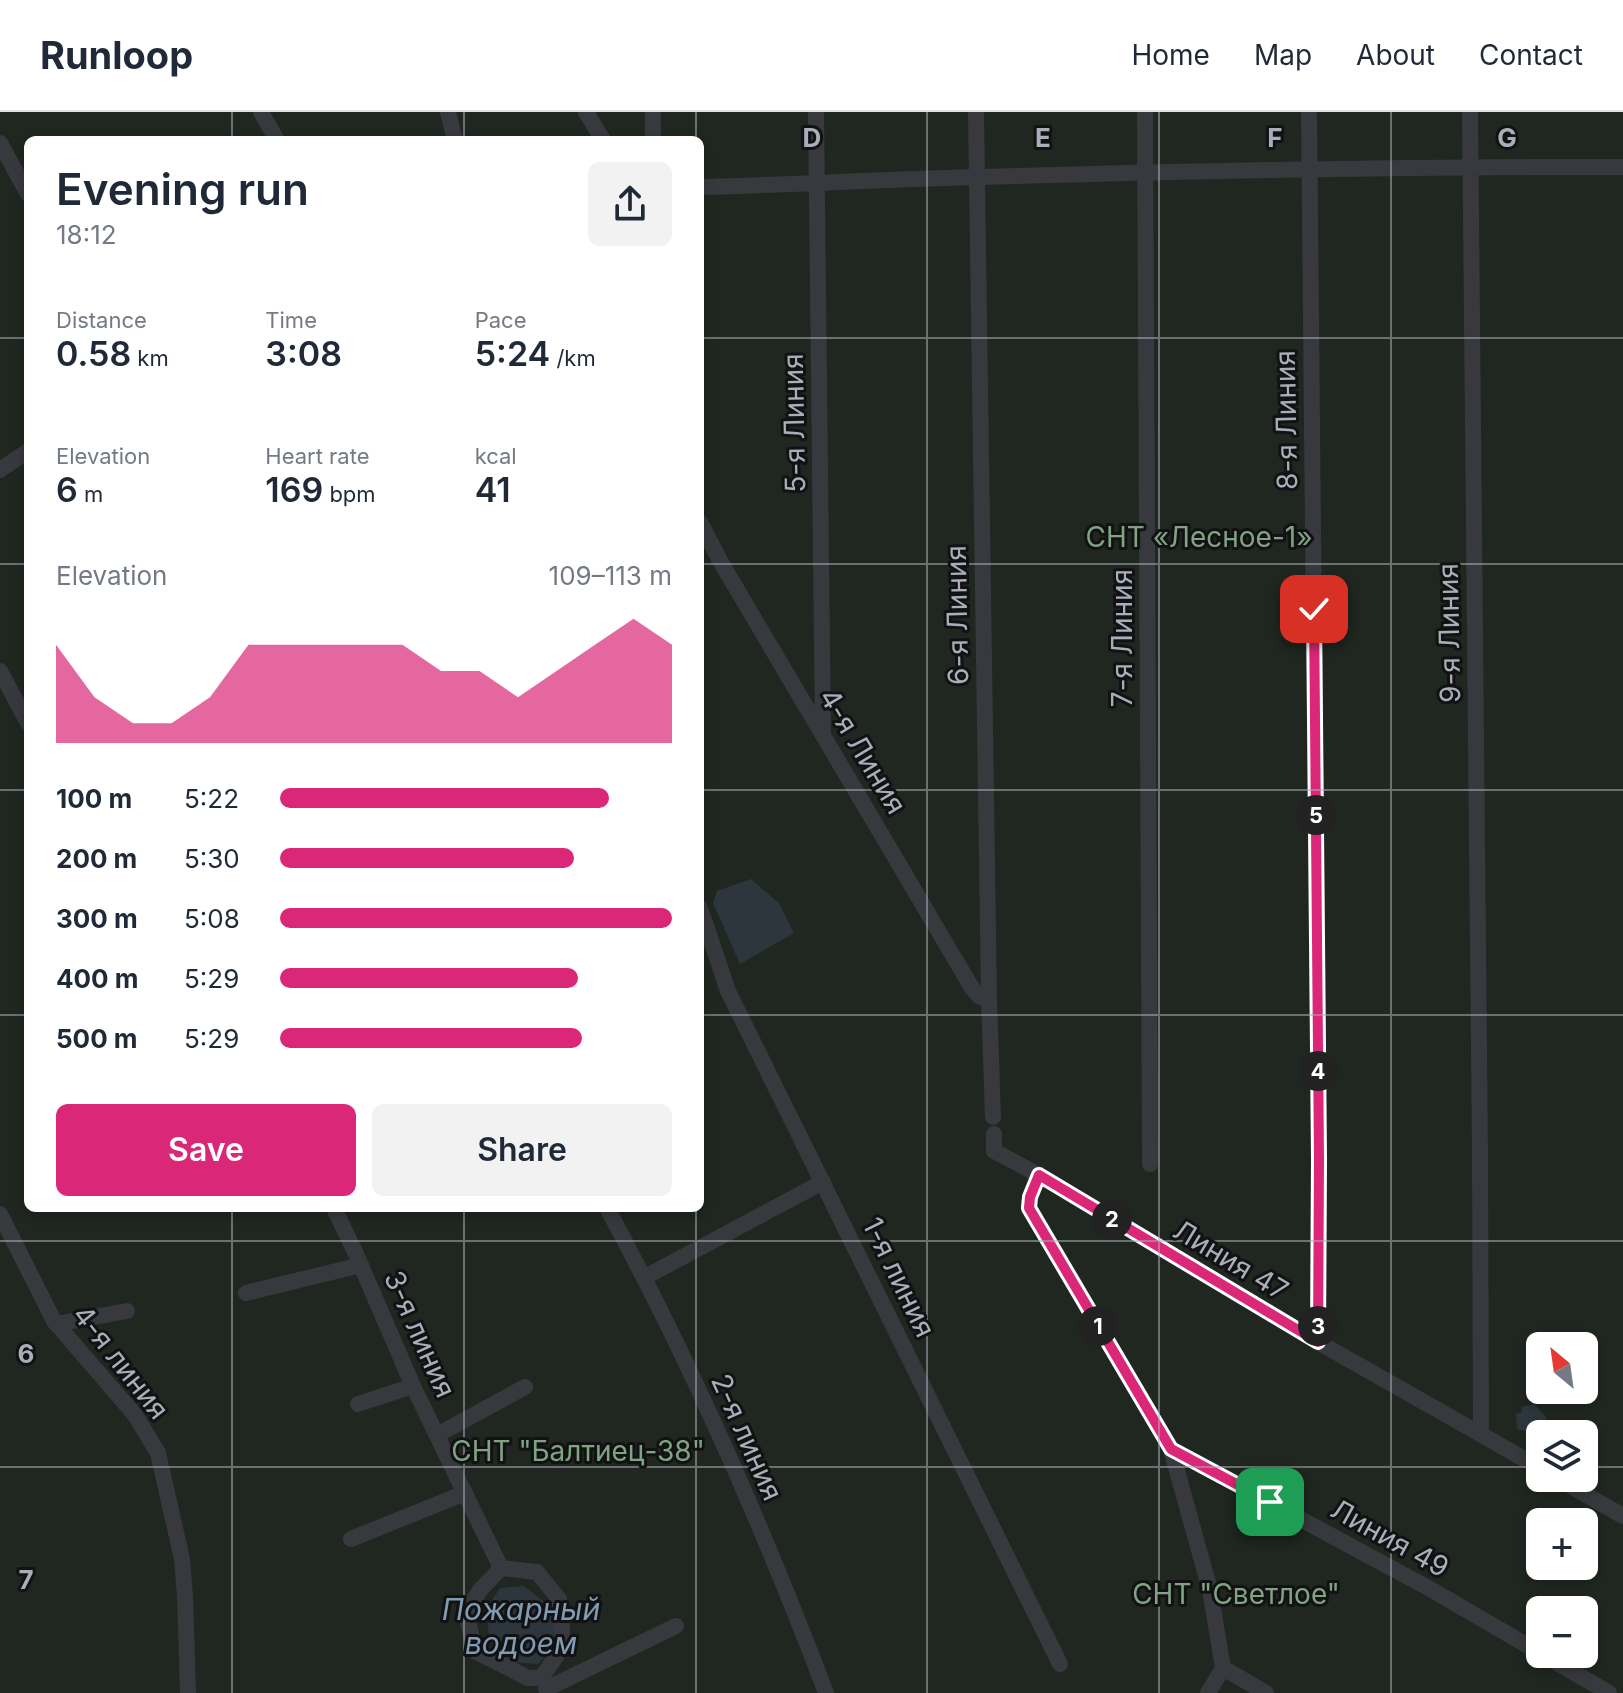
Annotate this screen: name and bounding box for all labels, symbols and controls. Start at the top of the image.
text: Runloop [40,32,193,78]
text: Home [1131,38,1210,72]
text: Map [1254,38,1312,72]
text: About [1356,38,1435,72]
text: Contact [1479,38,1583,72]
text: D [803,122,821,153]
text: E [1035,122,1051,153]
text: F [1267,122,1283,153]
text: G [1497,122,1517,153]
text: Evening run [56,162,309,216]
button: share [588,162,672,246]
text: 18:12 [56,219,117,250]
text: Distance [56,307,147,333]
text: Time [265,307,317,333]
text: Pace [475,307,526,333]
text: 0.58 [56,333,131,374]
text: 3:08 [265,333,342,374]
text: 5:24 [475,333,550,374]
text: km [131,345,169,371]
text: /km [550,345,596,371]
street label: 8-я Линия [1268,350,1304,490]
street label: 5-я Линия [776,353,812,493]
text: Elevation [56,443,150,469]
text: Heart rate [265,443,370,469]
text: kcal [475,443,517,469]
text: 6 [56,469,78,510]
text: 169 [265,469,323,510]
text: 41 [475,469,511,510]
text: m [78,481,103,507]
text: bpm [323,481,376,507]
park label: СНТ «Лесное-1» [1085,520,1313,554]
street label: 6-я Линия [939,545,975,685]
text: Elevation [56,560,167,591]
text: 109–113 m [549,560,672,591]
street label: 9-я Линия [1431,563,1467,703]
street label: 7-я Линия [1105,569,1139,707]
pin [1280,575,1348,643]
icon: check [1292,587,1336,631]
street label: 4-я Линия [812,682,914,820]
text: 100 m [56,783,132,814]
text: 5:22 [184,783,239,814]
pin: 5 [1296,795,1336,835]
text: 5 [1309,802,1323,828]
text: 200 m [56,843,137,874]
text: 5:30 [184,843,240,874]
text: 300 m [56,903,138,934]
text: 5:08 [184,903,240,934]
text: 400 m [56,963,139,994]
text: 5:29 [184,963,239,994]
text: 500 m [56,1023,138,1054]
text: 5:29 [184,1023,239,1054]
pin: 4 [1298,1051,1338,1091]
text: 4 [1311,1058,1325,1084]
button: Save [56,1104,356,1196]
button: Share [372,1104,672,1196]
pin: 2 [1092,1199,1132,1239]
text: 2 [1105,1206,1119,1232]
street label: 1-я линия [855,1212,943,1342]
street label: Линия 47 [1167,1212,1295,1308]
street label: 3-я линия [377,1265,463,1403]
street label: 4-я линия [66,1298,176,1426]
pin: 1 [1078,1306,1118,1346]
pin: 3 [1298,1306,1338,1346]
text: 1 [1093,1313,1103,1339]
text: 3 [1311,1313,1325,1339]
north arrow [1526,1332,1598,1404]
map controls [1526,1332,1598,1668]
text: 6 [18,1338,34,1369]
street label: 2-я линия [704,1369,790,1505]
button: layers [1526,1420,1598,1492]
park label: СНТ "Балтиец-38" [451,1434,705,1468]
pin [1236,1468,1304,1536]
icon: arrive [1248,1480,1292,1524]
street label: Линия 49 [1325,1492,1455,1584]
button: + [1526,1508,1598,1580]
text: 7 [18,1564,34,1595]
park label: СНТ "Светлое" [1132,1577,1340,1611]
water label: Пожарный водоем [442,1591,600,1661]
button: − [1526,1596,1598,1668]

